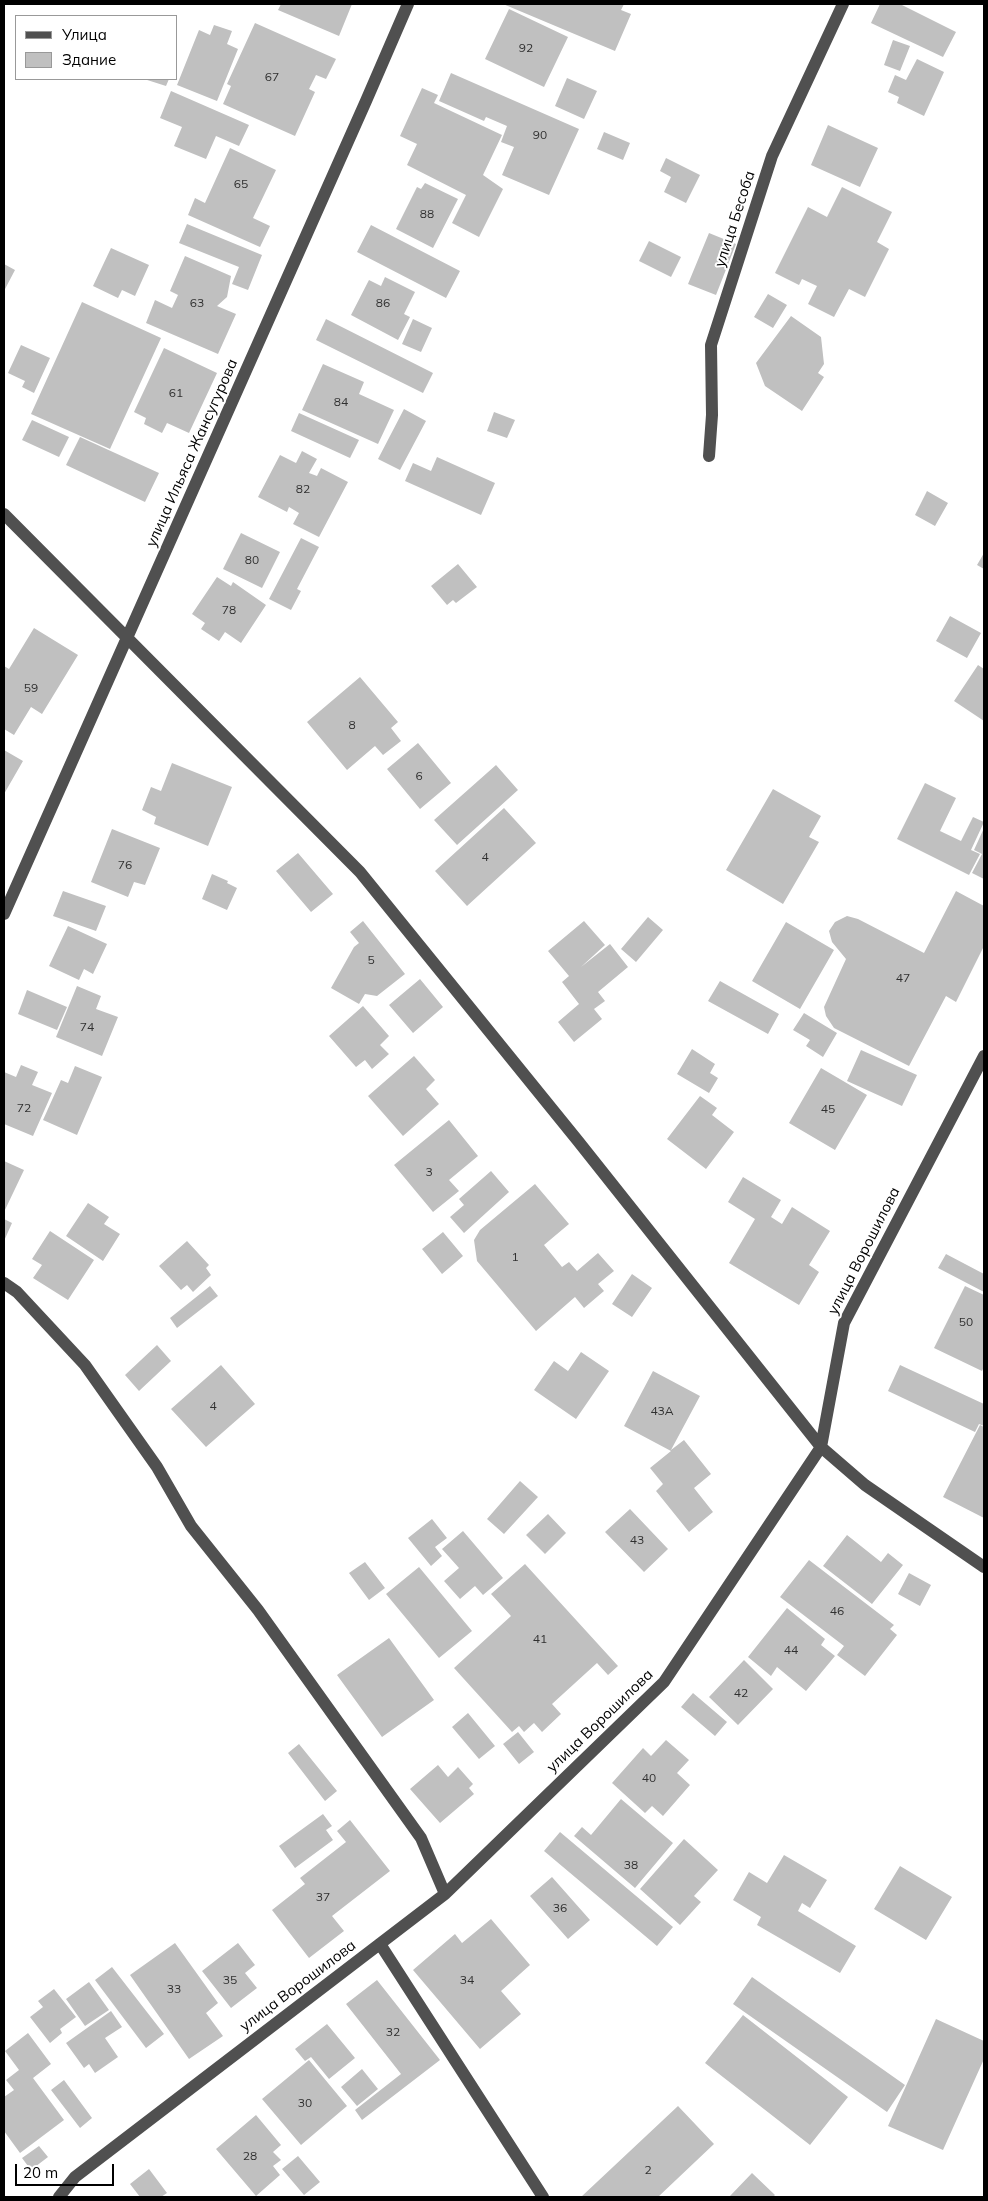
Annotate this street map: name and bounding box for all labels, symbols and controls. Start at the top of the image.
legend [15,15,178,80]
text: Улица [62,25,107,44]
house number: 92 [519,41,533,55]
text: Здание [62,50,116,69]
house number: 67 [265,70,279,84]
house number: 90 [533,128,547,142]
street label: улица Бесоба [711,169,759,269]
house number: 65 [234,177,248,191]
house number: 88 [420,207,434,221]
house number: 63 [190,296,204,310]
house number: 86 [376,296,390,310]
street label: улица Ильяса Жансугурова [142,356,242,550]
house number: 61 [169,386,183,400]
house number: 84 [334,395,348,409]
house number: 82 [296,482,310,496]
house number: 80 [245,553,259,567]
house number: 78 [222,603,236,617]
house number: 59 [24,681,38,695]
house number: 8 [348,718,356,732]
house number: 6 [415,769,423,783]
house number: 4 [481,850,489,864]
house number: 76 [118,858,132,872]
house number: 5 [367,953,375,967]
house number: 47 [896,971,910,985]
house number: 74 [80,1020,94,1034]
house number: 72 [17,1101,31,1115]
house number: 45 [821,1102,835,1116]
house number: 3 [425,1165,433,1179]
street label: улица Ворошилова [824,1184,904,1318]
house number: 1 [511,1250,519,1264]
house number: 50 [959,1315,973,1329]
house number: 4 [209,1399,217,1413]
house number: 43А [650,1404,674,1418]
house number: 43 [630,1533,644,1547]
house number: 46 [830,1604,844,1618]
house number: 41 [533,1632,547,1646]
house number: 44 [784,1643,798,1657]
street label: улица Ворошилова [543,1666,657,1776]
house number: 42 [734,1686,748,1700]
house number: 40 [642,1771,656,1785]
house number: 38 [624,1858,638,1872]
house number: 37 [316,1890,330,1904]
house number: 36 [553,1901,567,1915]
street label: улица Ворошилова [236,1936,360,2036]
house number: 35 [223,1973,237,1987]
house number: 34 [460,1973,474,1987]
house number: 33 [167,1982,181,1996]
house number: 32 [386,2025,400,2039]
house number: 30 [298,2096,312,2110]
house number: 28 [243,2149,257,2163]
scale bar [18,2154,116,2186]
text: 20 m [23,2163,58,2182]
house number: 2 [644,2163,652,2177]

